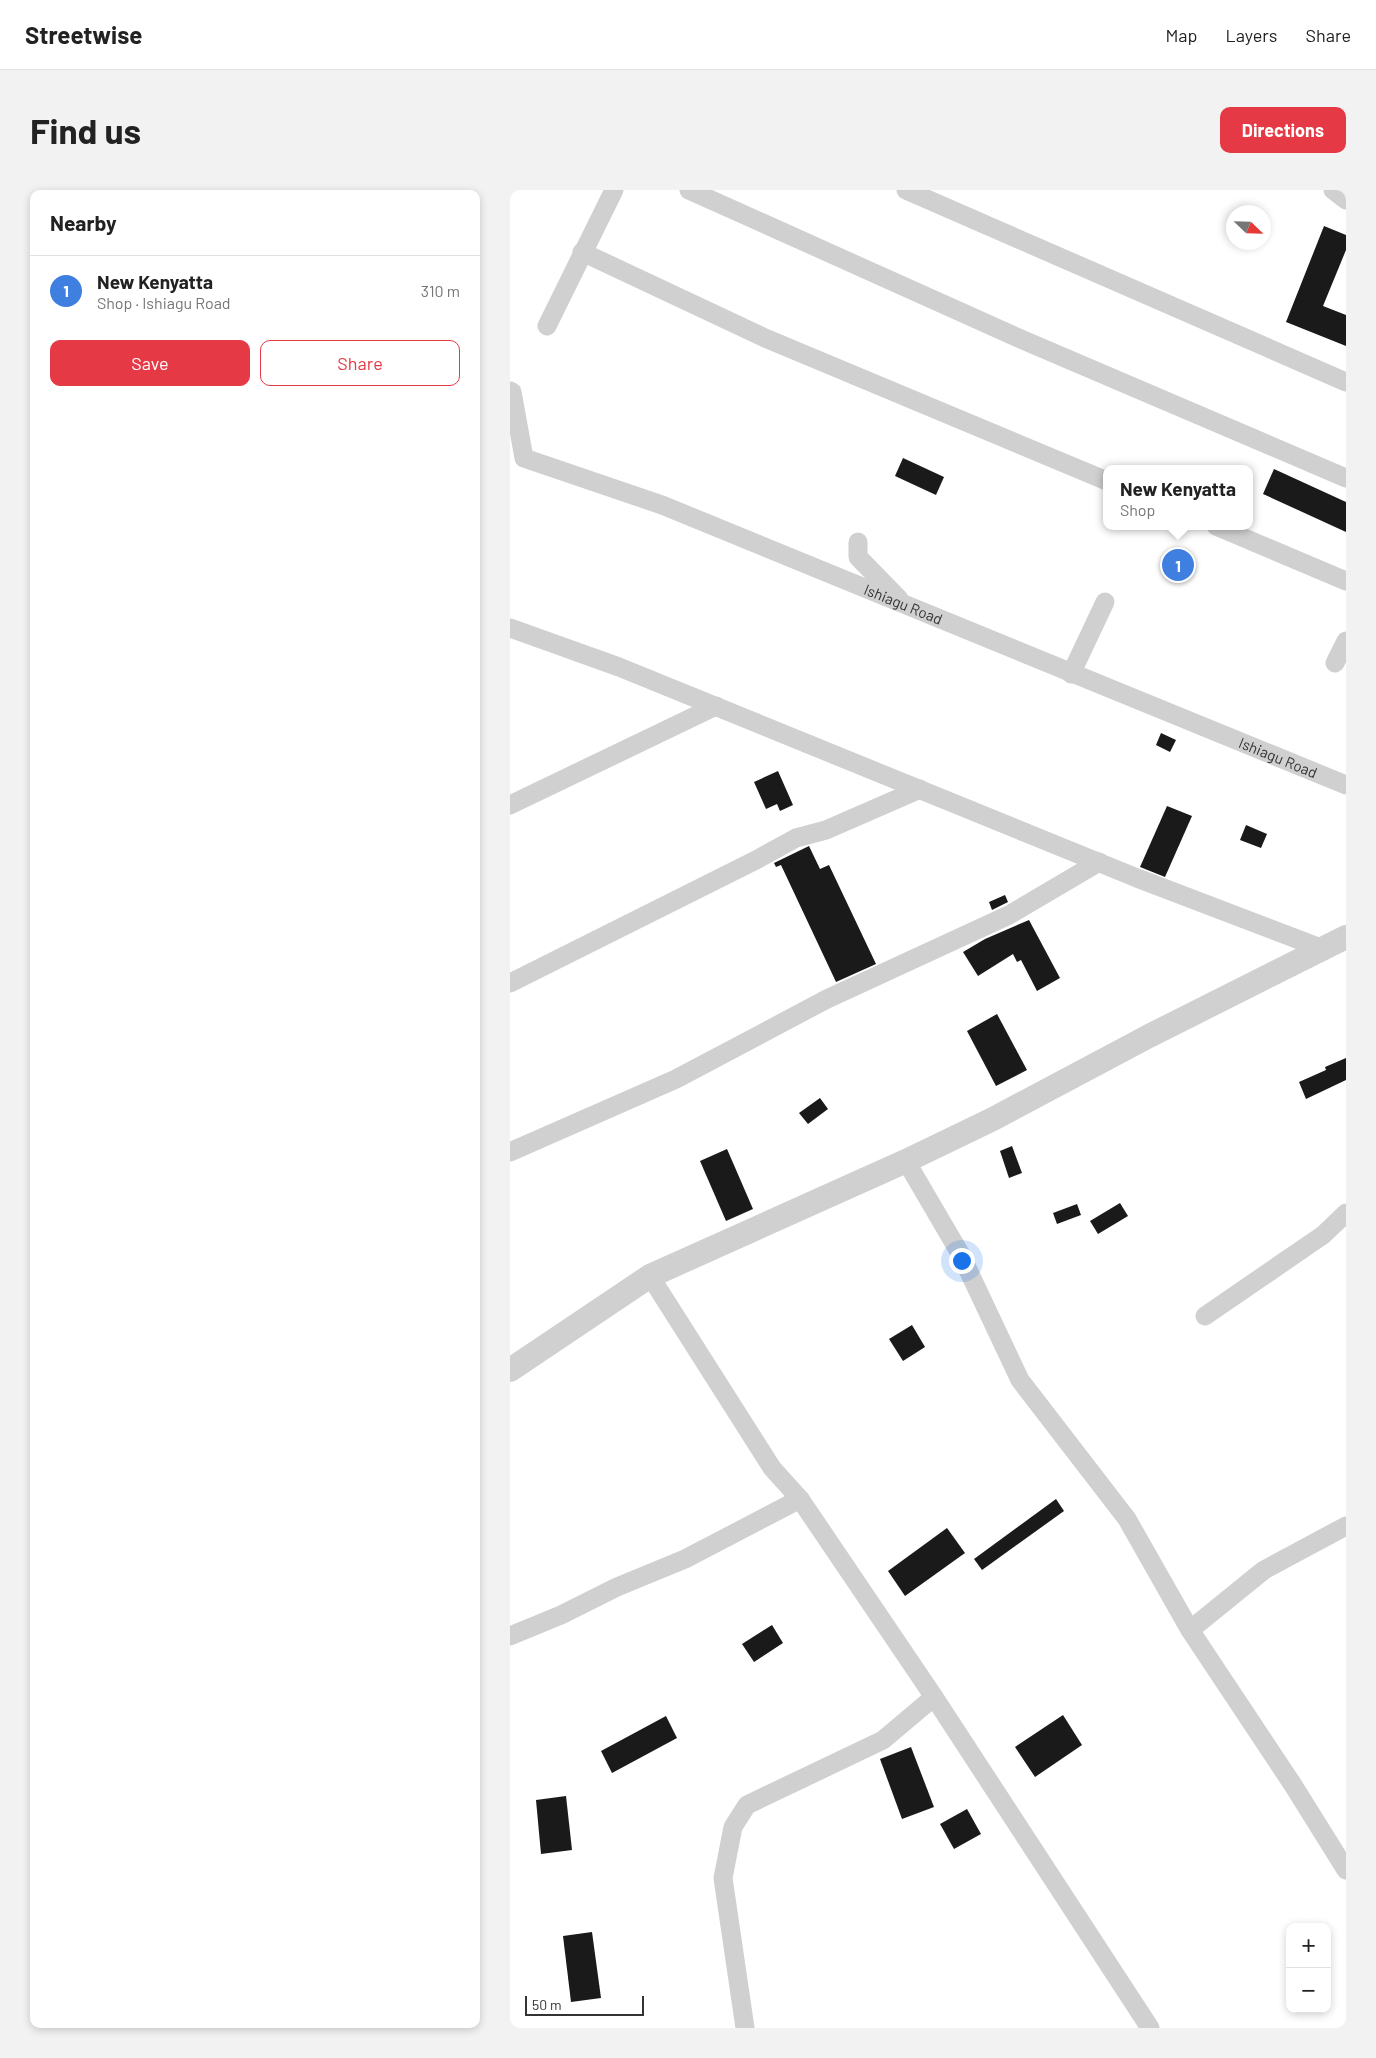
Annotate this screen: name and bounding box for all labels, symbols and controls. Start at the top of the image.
text: Streetwise [25,20,142,49]
text: Map [1165,24,1197,46]
text: Layers [1225,24,1278,46]
text: Share [1306,24,1351,46]
button: Directions [1220,107,1346,153]
text: Find us [30,109,141,151]
north arrow [1226,205,1271,250]
text: Nearby [50,210,116,235]
text: New Kenyatta [97,270,213,293]
text: 1 [63,281,69,300]
text: 310 m [421,281,460,300]
text: Shop · Ishiagu Road [97,293,231,312]
button: Save [50,340,250,386]
button: Share [260,340,460,386]
popup [1103,465,1253,530]
text: New Kenyatta [1120,477,1236,500]
text: Shop [1120,500,1155,519]
pin: 1 [1162,546,1194,584]
street label: Ishiagu Road [862,580,945,628]
street label: Ishiagu Road [1236,733,1320,781]
your location [949,1248,975,1274]
map controls [1286,1923,1331,2013]
button: + [1286,1923,1331,1968]
button: − [1286,1968,1331,2013]
scale bar [525,1993,644,2016]
text: 50 m [532,1996,561,2013]

